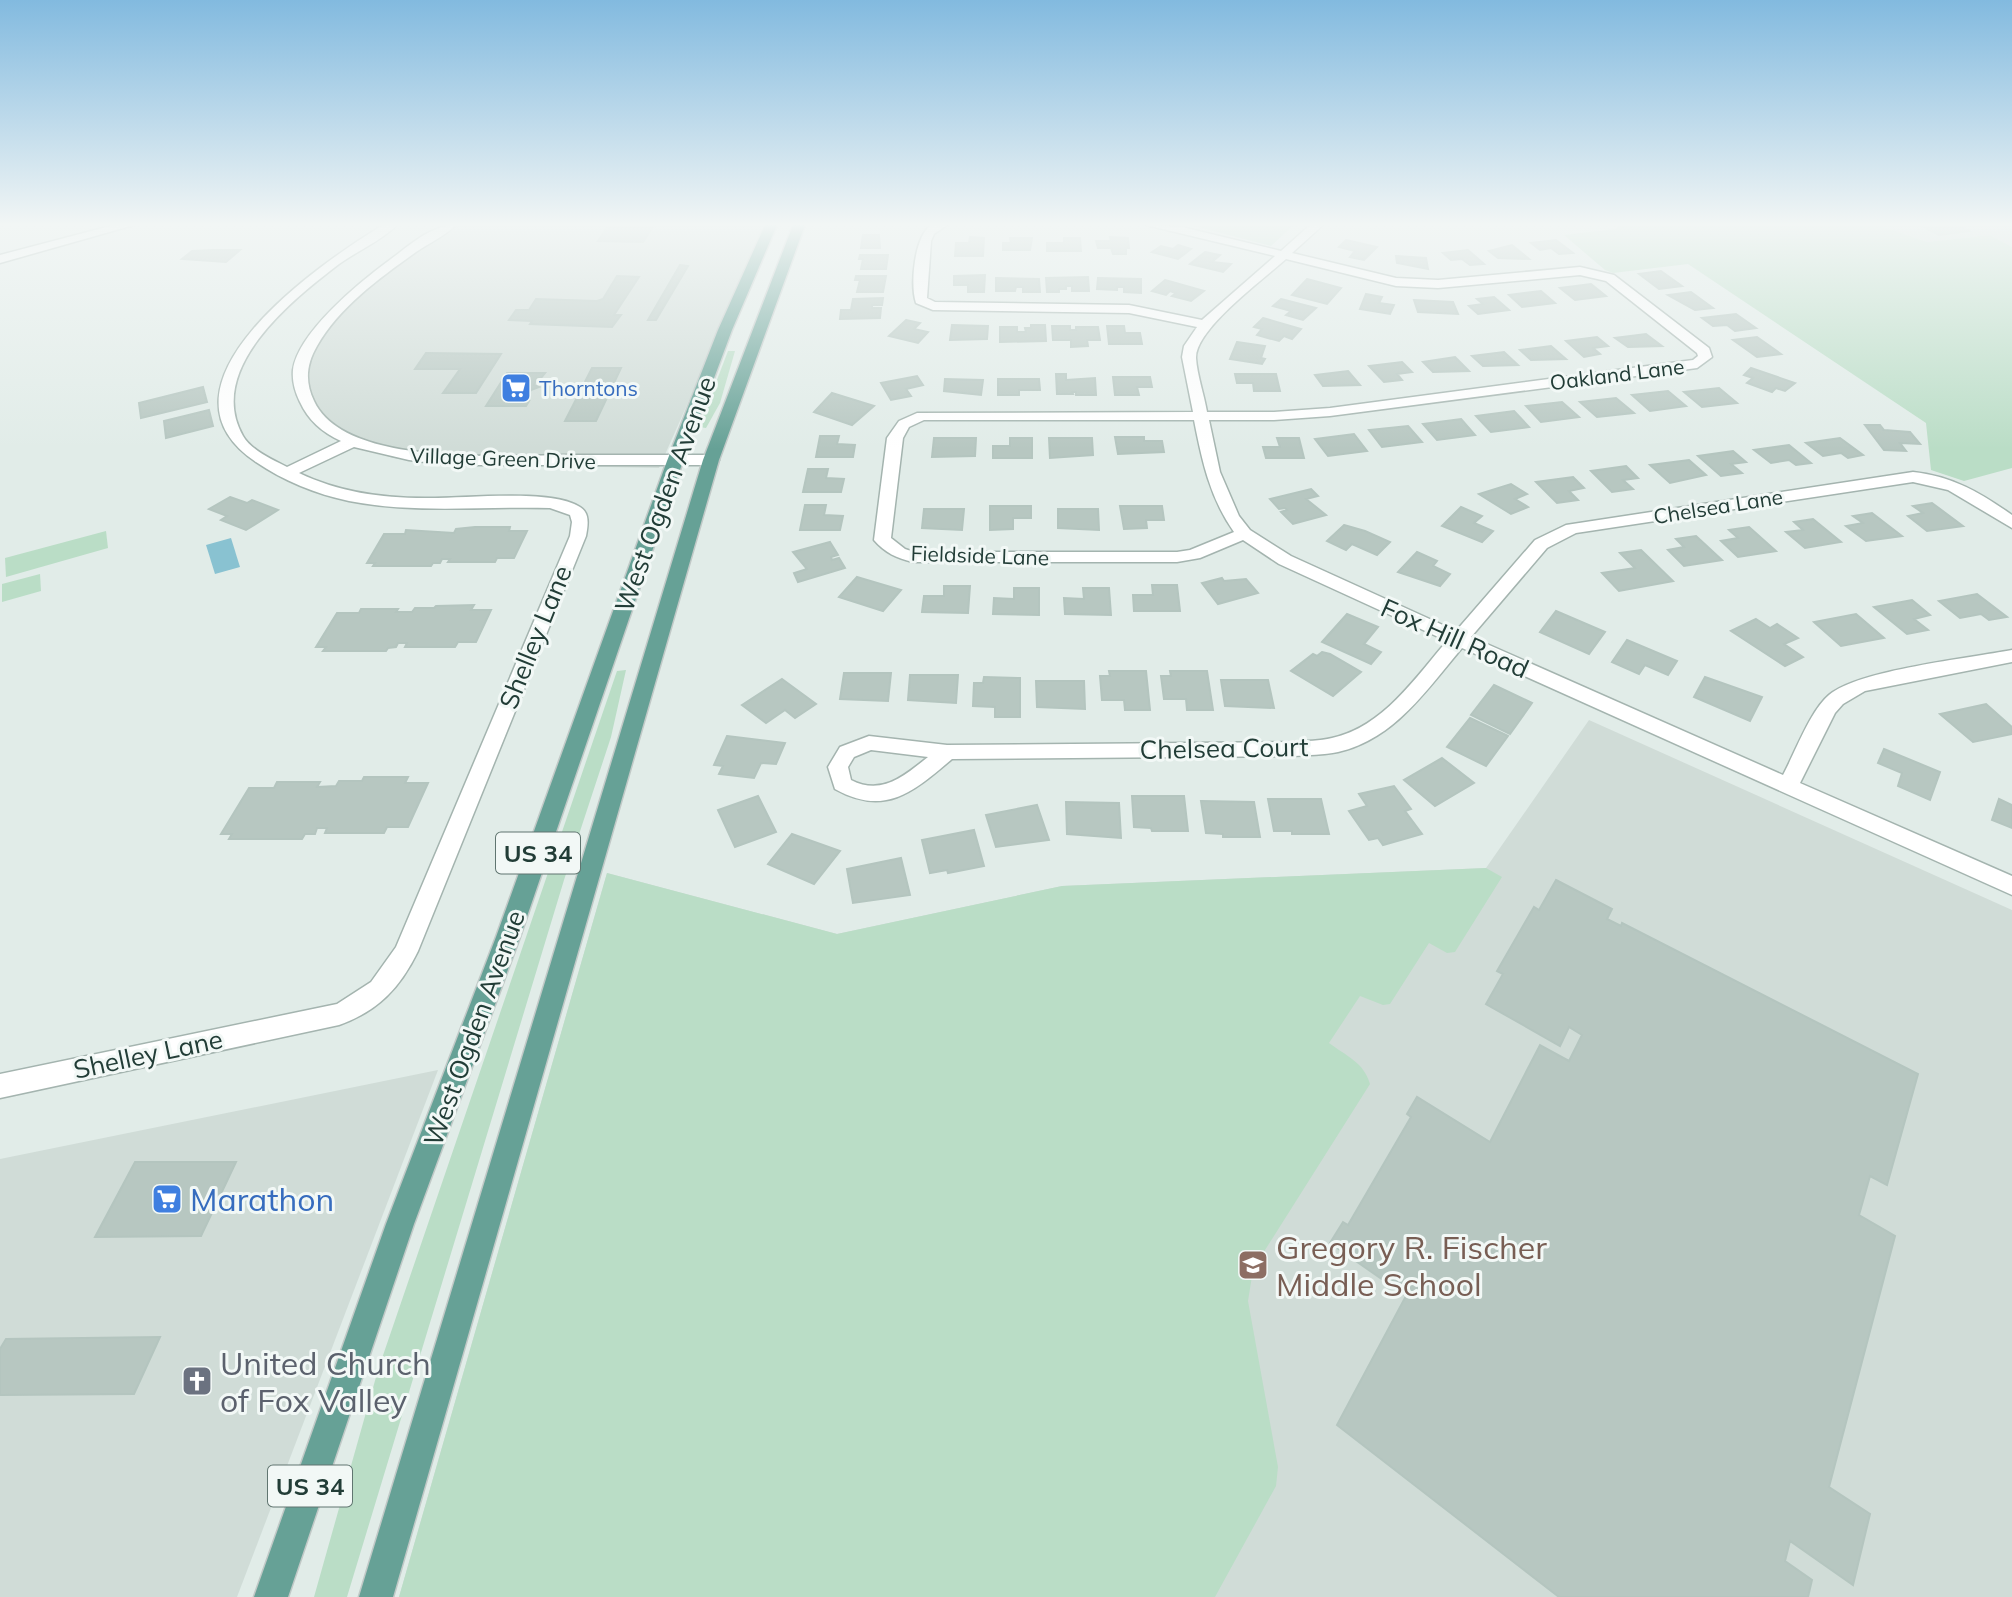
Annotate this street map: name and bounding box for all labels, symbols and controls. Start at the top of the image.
street label: Oakland Lane [1548,353,1686,395]
supermarket icon: Thorntons [499,371,533,405]
street label: West Ogden Avenue [607,372,723,616]
place label: Thorntons [539,375,638,401]
street label: Village Green Drive [410,442,596,474]
street label: Chelsea Lane [1651,483,1785,529]
street label: Fieldside Lane [910,540,1050,570]
street label: Shelley Lane [491,560,579,714]
street label: Fox Hill Road [1376,591,1534,685]
street label: Chelsea Court [1139,730,1309,766]
road number: US 34 [496,832,580,874]
street label: West Ogden Avenue [416,906,532,1150]
street label: Shelley Lane [70,1022,226,1086]
place label: Marathon [190,1179,334,1219]
supermarket icon: Marathon [150,1182,184,1216]
place label: Gregory R. Fischer Middle School [1276,1227,1547,1304]
school or university icon: Gregory R. Fischer Middle School [1236,1248,1270,1282]
place label: United Church of Fox Valley [220,1343,431,1420]
church icon: United Church of Fox Valley [180,1364,214,1398]
road number: US 34 [268,1466,352,1506]

